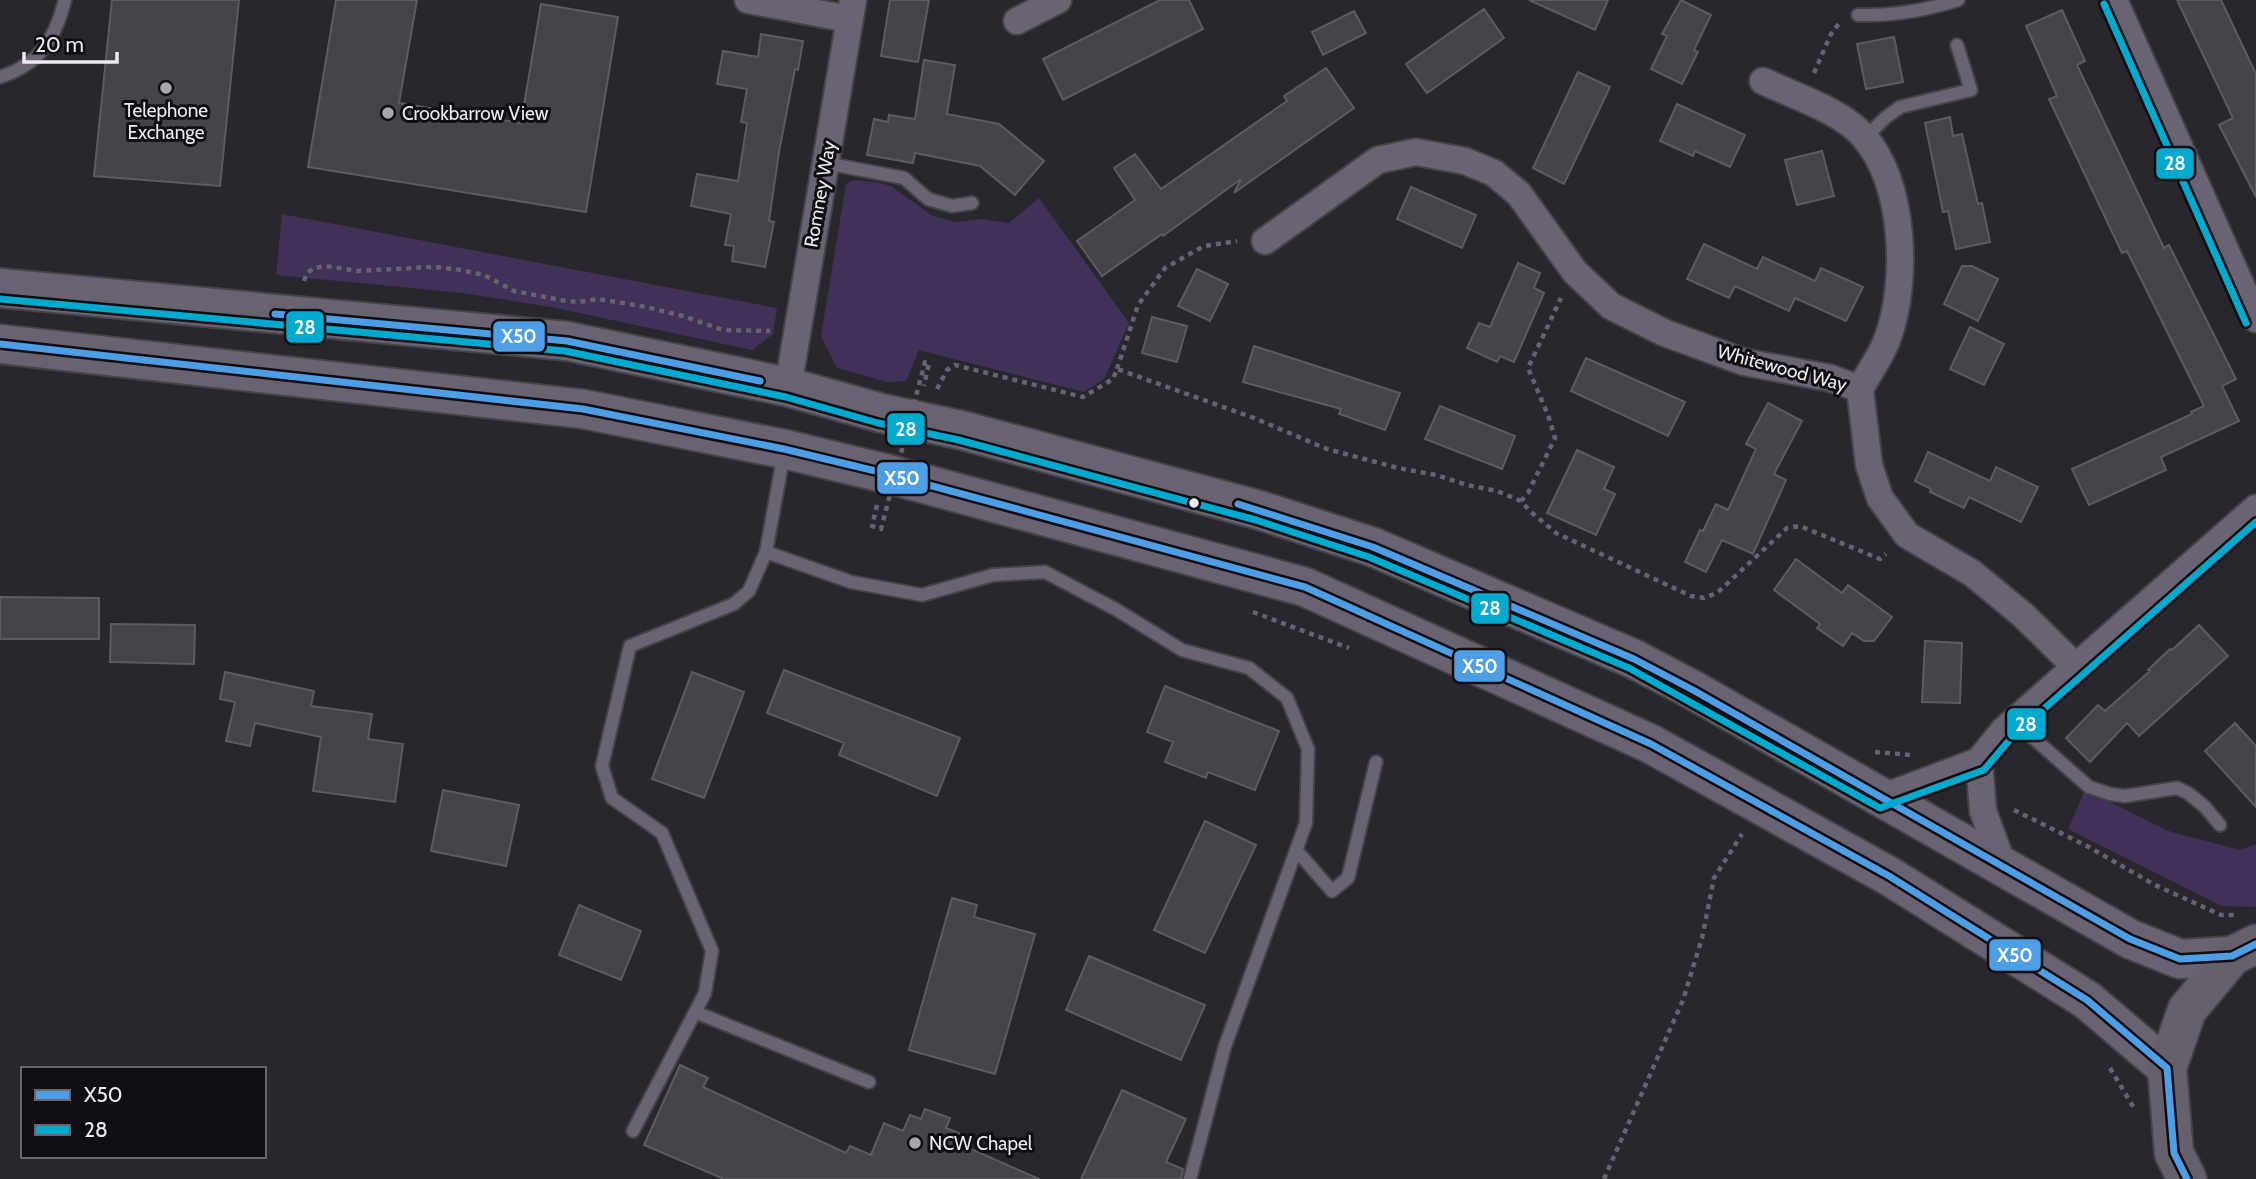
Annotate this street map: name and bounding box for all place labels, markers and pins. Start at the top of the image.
marker: Telephone Exchange [158,80,174,96]
place label: Telephone Exchange [124,99,208,144]
place label: Crookbarrow View [402,102,549,125]
marker: Crookbarrow View [380,105,396,121]
unlabelled marker [1187,496,1201,510]
place label: NCW Chapel [929,1132,1033,1155]
marker: NCW Chapel [907,1135,923,1151]

